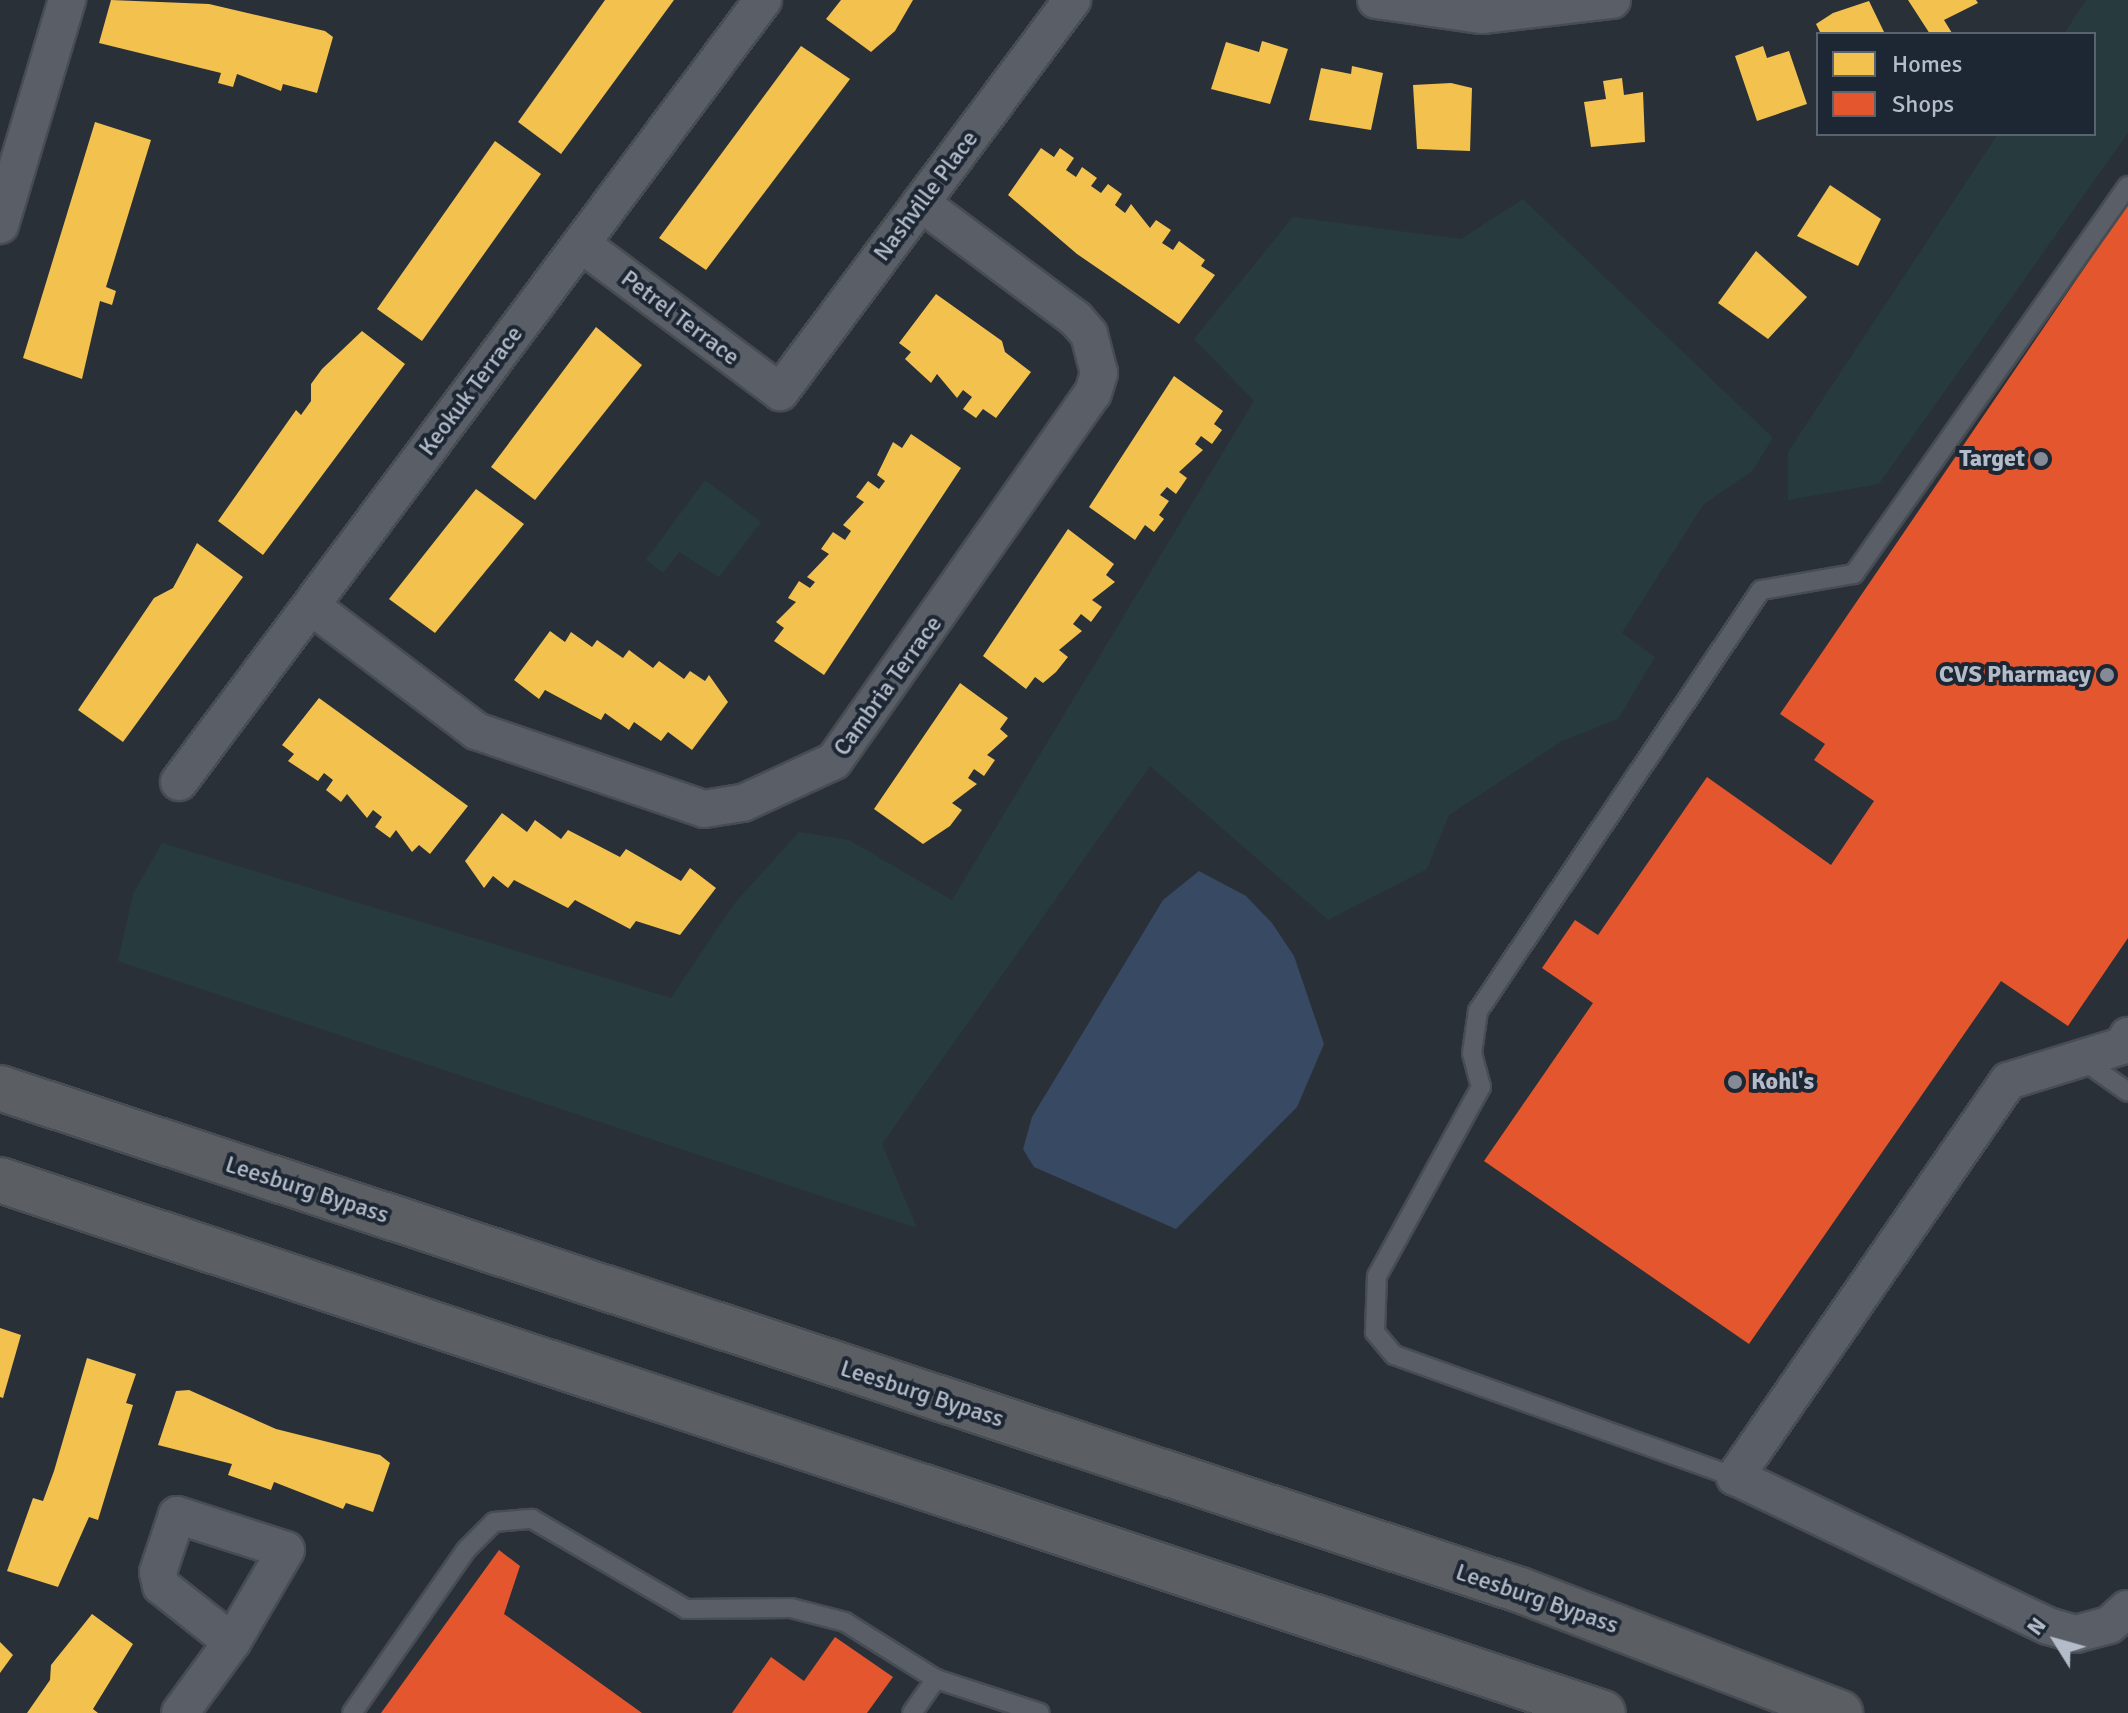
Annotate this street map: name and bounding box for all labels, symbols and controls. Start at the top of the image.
legend [1816,32,2096,136]
text: Homes [1892,49,1962,79]
text: Shops [1892,89,1954,119]
street label: Nashville Place [868,125,984,267]
street label: Petrel Terrace [615,264,745,372]
street label: Keokuk Terrace [413,320,529,462]
place label: Target [1959,445,2025,473]
marker: Target [2032,450,2050,468]
street label: Cambria Terrace [828,610,948,762]
place label: CVS Pharmacy [1939,661,2091,689]
marker: CVS Pharmacy [2098,666,2116,684]
place label: Kohl's [1751,1068,1814,1096]
marker: Kohl's [1726,1073,1744,1091]
street label: Leesburg Bypass [222,1150,392,1230]
street label: Leesburg Bypass [837,1354,1007,1434]
street label: Leesburg Bypass [1452,1558,1622,1640]
north arrow [2016,1601,2096,1681]
text: N [2021,1612,2052,1640]

